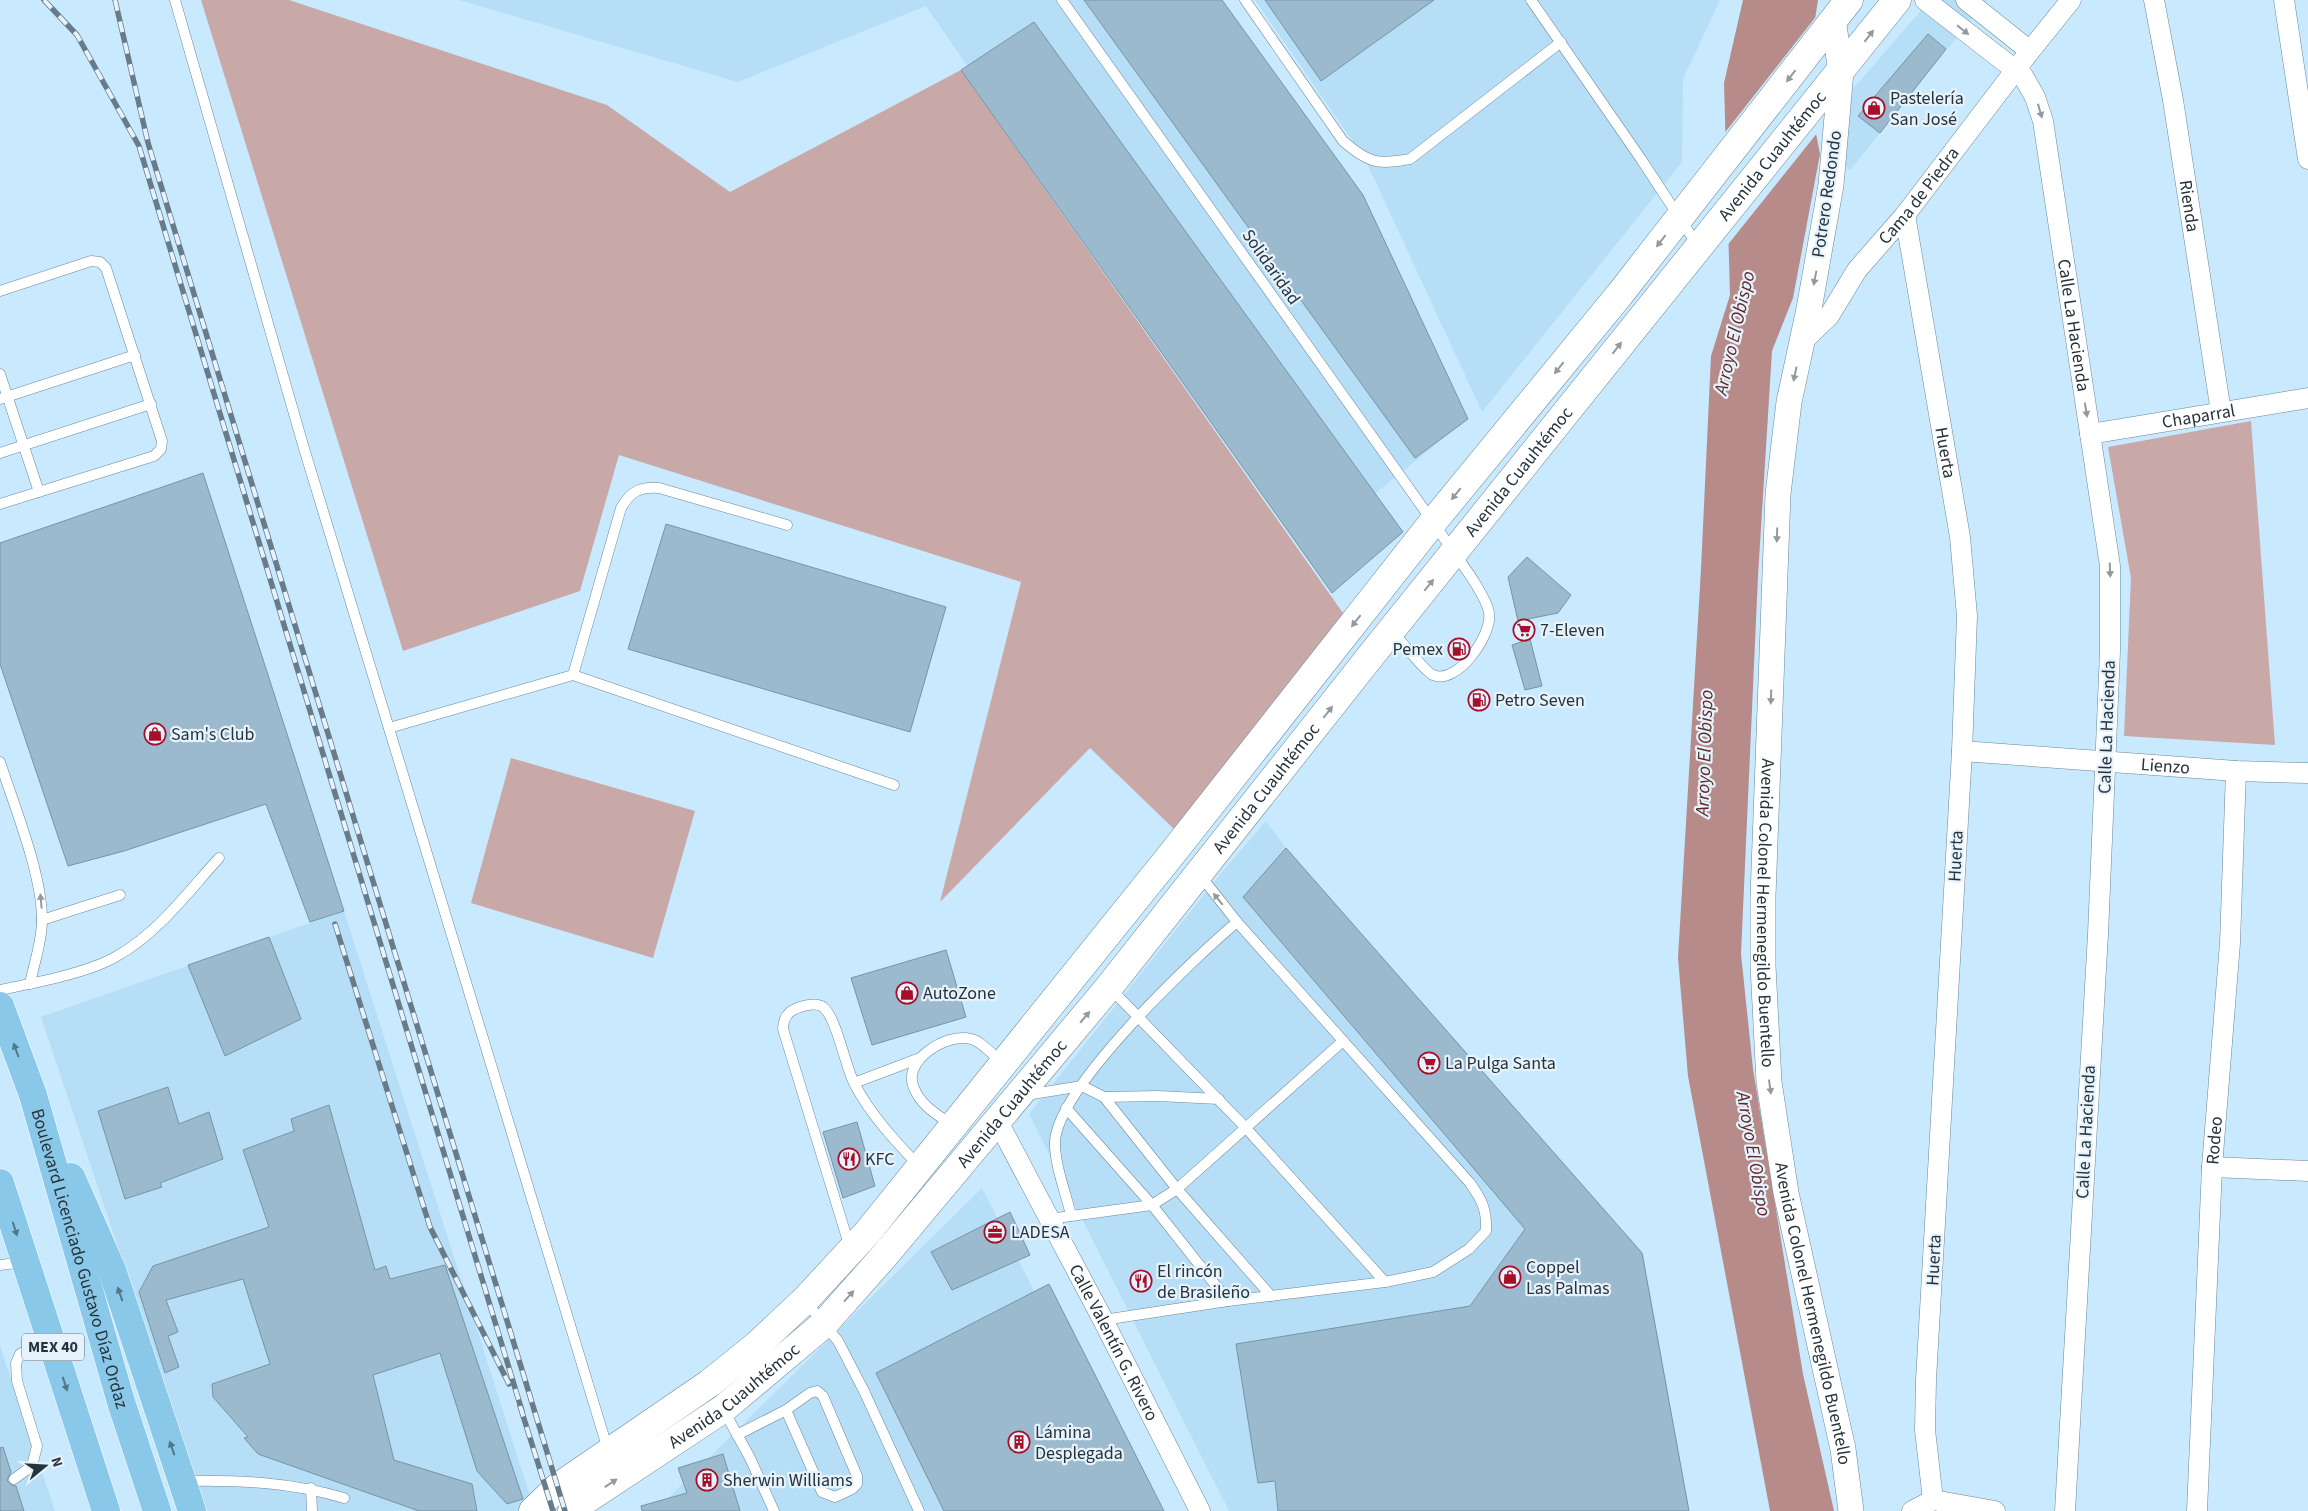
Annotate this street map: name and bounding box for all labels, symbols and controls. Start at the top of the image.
one-way arrow [1957,25,1970,35]
one-way arrow [1864,29,1874,42]
one-way arrow [1786,70,1796,83]
street label: Avenida Cuauhtémoc [1712,85,1832,226]
place label: Pastelería San José [1890,86,1964,132]
shop icon: Pastelería San José [1862,96,1886,120]
one-way arrow [2036,104,2044,119]
street label: Potrero Redondo [1806,129,1848,259]
street label: Cama de Piedra [1872,142,1965,250]
street label: Rienda [2173,178,2206,234]
street label: Solidaridad [1236,224,1306,310]
one-way arrow [1656,234,1666,248]
street label: Calle La Hacienda [2051,257,2096,393]
water label: Arroyo El Obispo [1707,268,1762,399]
one-way arrow [1811,270,1819,285]
one-way arrow [1612,342,1623,355]
one-way arrow [1554,361,1565,374]
one-way arrow [1791,366,1799,381]
street label: Chaparral [2160,398,2237,434]
street label: Avenida Cuauhtémoc [1459,401,1578,542]
one-way arrow [2083,402,2091,418]
street label: Huerta [1929,425,1962,480]
one-way arrow [1451,487,1462,500]
one-way arrow [1773,527,1781,543]
one-way arrow [2106,563,2114,579]
one-way arrow [1423,579,1434,592]
one-way arrow [1350,614,1361,627]
supermarket icon: 7-Eleven [1512,618,1536,642]
place label: 7-Eleven [1540,618,1605,643]
place label: Pemex [1393,637,1443,662]
fuel station icon: Pemex [1447,637,1471,661]
street label: Calle La Hacienda [2092,660,2122,794]
fuel station icon: Petro Seven [1467,688,1491,712]
place label: Petro Seven [1495,688,1585,713]
water label: Arroyo El Obispo [1689,689,1721,818]
one-way arrow [1766,690,1774,706]
one-way arrow [1322,706,1333,719]
street label: Avenida Cuauhtémoc [1207,718,1326,859]
shop icon: Sam's Club [143,722,167,746]
place label: Sam's Club [171,722,255,747]
street label: Lienzo [2140,752,2191,780]
street label: Avenida Colonel Hermenegildo Buentello [1751,758,1781,1068]
street label: Huerta [1942,830,1970,882]
one-way arrow [1213,892,1224,905]
one-way arrow [36,893,44,909]
shop icon: AutoZone [895,981,919,1005]
place label: AutoZone [923,981,996,1006]
one-way arrow [1079,1011,1090,1024]
street label: Avenida Cuauhtémoc [951,1034,1073,1173]
one-way arrow [12,1042,20,1057]
supermarket icon: La Pulga Santa [1417,1051,1441,1075]
place label: La Pulga Santa [1445,1051,1556,1076]
street label: Calle La Hacienda [2070,1065,2102,1199]
one-way arrow [1766,1079,1774,1095]
water label: Arroyo El Obispo [1729,1088,1777,1219]
street label: Boulevard Licenciado Gustavo Díaz Ordaz [25,1106,135,1412]
street label: Rodeo [2200,1115,2229,1166]
restaurant icon: KFC [837,1147,861,1171]
place label: KFC [865,1147,894,1172]
street label: Avenida Colonel Hermenegildo Buentello [1769,1160,1857,1466]
office icon: LADESA [983,1220,1007,1244]
place label: LADESA [1011,1220,1070,1245]
one-way arrow [11,1222,19,1237]
street label: Huerta [1920,1234,1948,1286]
place label: Coppel Las Palmas [1526,1255,1610,1301]
place label: El rincón de Brasileño [1157,1259,1250,1305]
street label: Calle Valentín G. Rivero [1063,1260,1165,1425]
shop icon: Coppel Las Palmas [1498,1265,1522,1289]
restaurant icon: El rincón de Brasileño [1129,1269,1153,1293]
one-way arrow [116,1286,124,1301]
one-way arrow [843,1290,854,1303]
road number: MEX 40 [22,1334,84,1360]
street label: Avenida Cuauhtémoc [663,1337,805,1454]
one-way arrow [62,1376,69,1391]
place label: Lámina Desplegada [1035,1420,1123,1466]
building icon: Lámina Desplegada [1007,1430,1031,1454]
one-way arrow [168,1440,176,1455]
north arrow [20,1441,70,1491]
text: N [45,1455,67,1470]
building icon: Sherwin Williams [695,1468,719,1492]
place label: Sherwin Williams [723,1468,852,1493]
one-way arrow [605,1478,618,1487]

